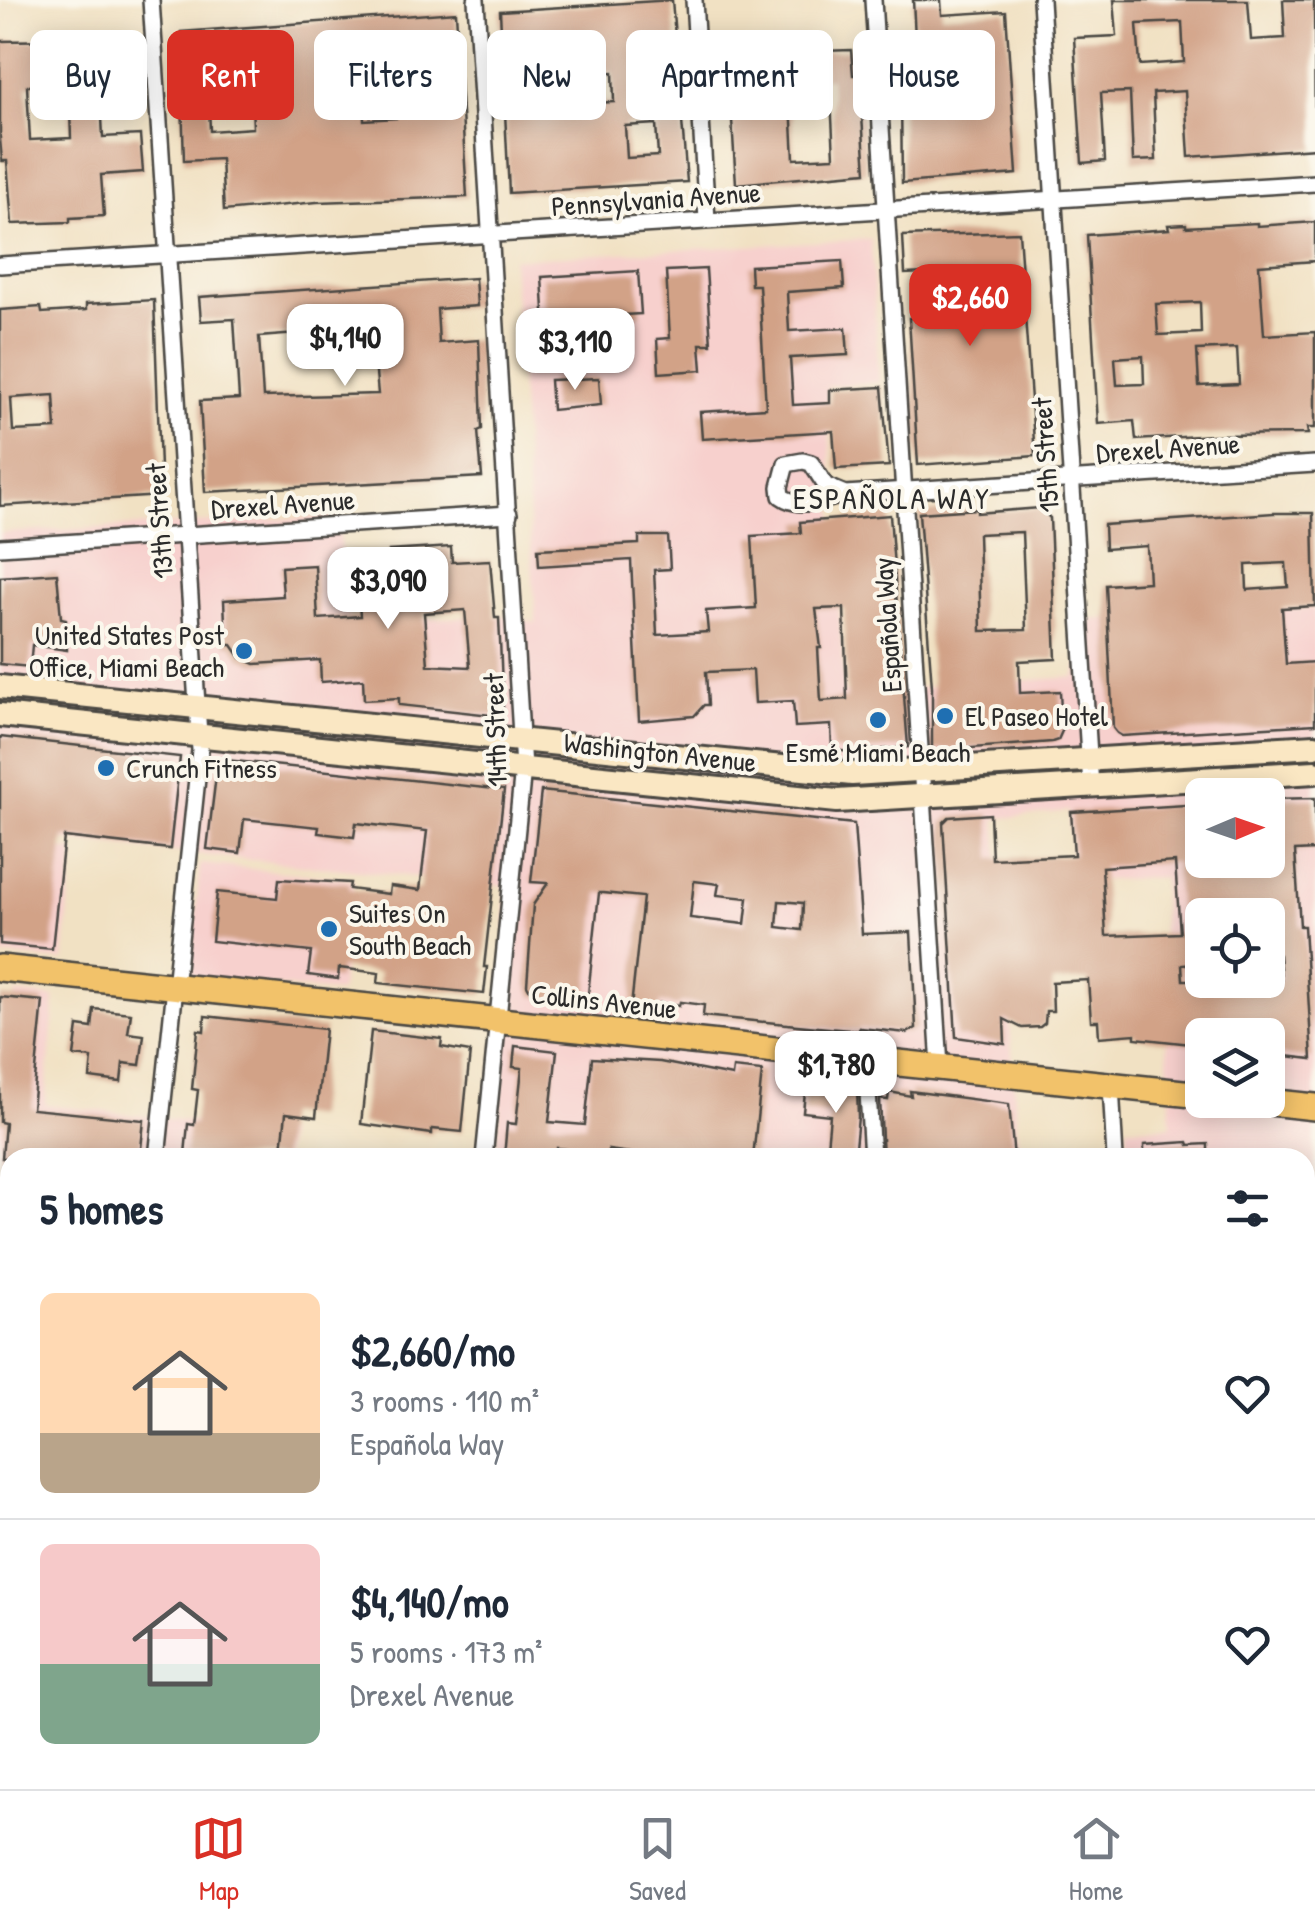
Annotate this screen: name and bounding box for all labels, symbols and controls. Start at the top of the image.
chip: Buy [30,30,147,120]
chip: Rent [167,30,294,120]
chip: Filters [314,30,467,120]
chip: New [487,30,606,120]
chip: Apartment [626,30,833,120]
chip: House [853,30,995,120]
street label: Pennsylvania Avenue [550,173,762,225]
pin: $2,660 [889,264,1051,349]
text: $2,660 [931,275,1009,318]
pin: $4,140 [264,304,426,389]
pin: $3,110 [494,308,656,393]
text: $4,140 [309,315,381,358]
text: $3,110 [538,319,612,362]
street label: 15th Street [1022,396,1068,514]
street label: Drexel Avenue [1095,424,1241,472]
street label: 13th Street [136,462,182,580]
district label: ESPAÑOLA WAY [793,478,991,518]
street label: Drexel Avenue [210,480,356,528]
pin: $3,090 [307,547,469,632]
street label: Española Way [863,556,911,694]
text: $3,090 [349,558,427,601]
place label: United States Post Office, Miami Beach [29,616,224,686]
marker: United States Post Office, Miami Beach [233,640,255,662]
street label: 14th Street [474,672,516,787]
place label: El Paseo Hotel [965,697,1109,735]
marker: El Paseo Hotel [934,705,956,727]
marker: Esmé Miami Beach [867,709,889,731]
street label: Washington Avenue [562,723,758,781]
place label: Esmé Miami Beach [786,733,970,771]
place label: Crunch Fitness [126,749,277,787]
marker: Crunch Fitness [95,757,117,779]
north arrow [1185,778,1285,878]
map controls [1185,778,1285,1118]
place label: Suites On South Beach [349,894,471,964]
button: locate [1185,898,1285,998]
marker: Suites On South Beach [318,918,340,940]
street label: Collins Avenue [529,974,679,1028]
button: layers [1185,1018,1285,1118]
pin: $1,780 [755,1031,917,1116]
text: $1,780 [797,1042,875,1085]
text: 5 homes [40,1180,163,1237]
icon: filters [1220,1181,1275,1236]
text: $2,660/mo [350,1322,515,1379]
icon: home [120,1333,240,1453]
icon: heart [1220,1366,1275,1421]
text: 3 rooms · 110 m² [350,1379,539,1422]
text: Española Way [350,1422,504,1465]
text: $4,140/mo [350,1573,509,1630]
icon: home [120,1584,240,1704]
icon: heart [1220,1617,1275,1672]
text: 5 rooms · 173 m² [350,1630,542,1673]
text: Drexel Avenue [350,1673,514,1716]
tab: Map [191,1811,246,1909]
tab: Saved [629,1811,686,1909]
tab: Home [1069,1811,1124,1909]

